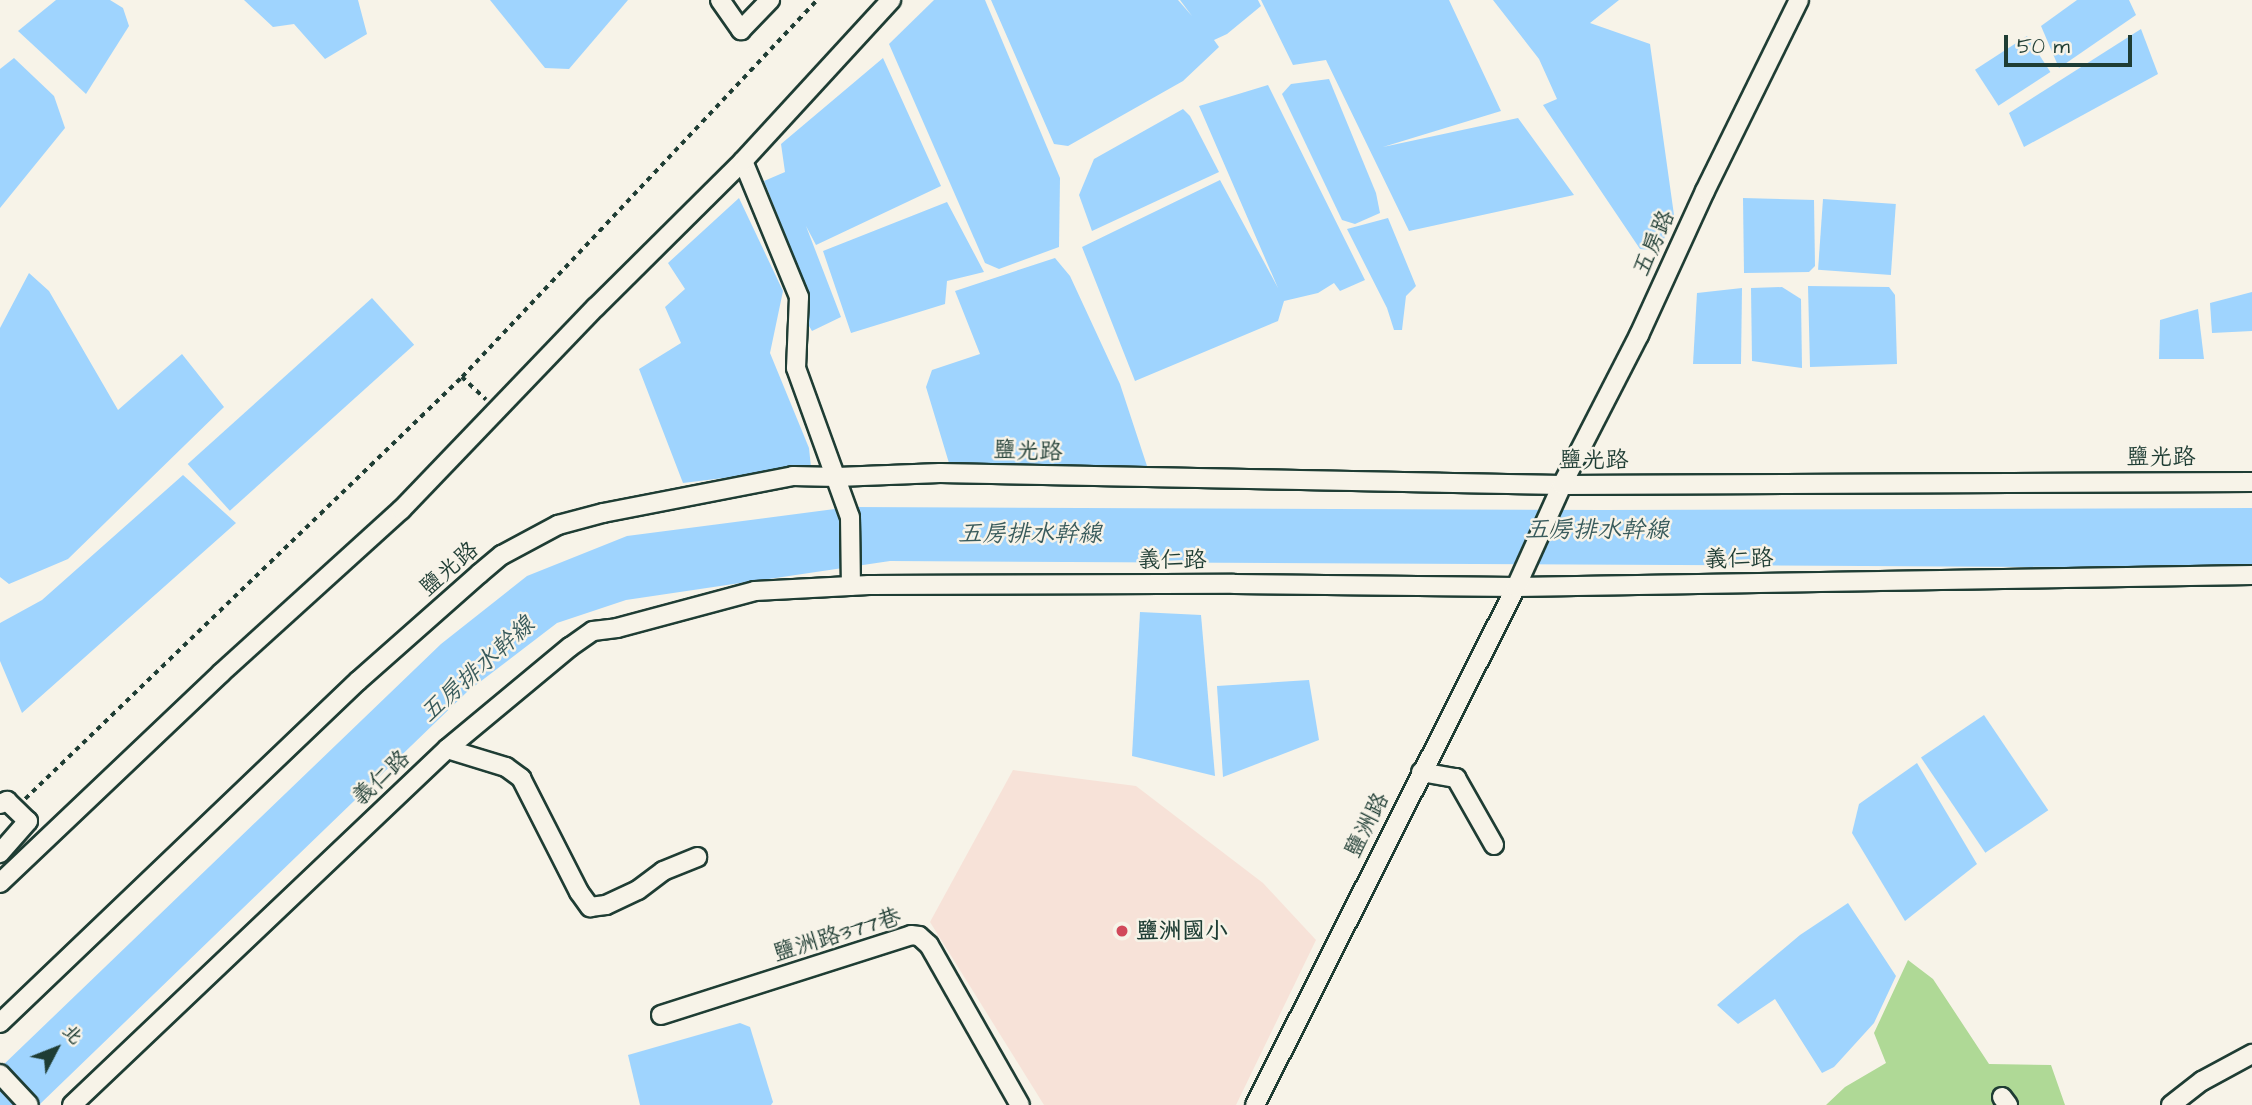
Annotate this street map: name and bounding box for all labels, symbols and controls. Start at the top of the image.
scale bar [2007,21,2135,65]
text: 50 m [2017,32,2070,61]
street label: 五房路 [1627,206,1681,280]
street label: 鹽光路 [993,436,1063,466]
street label: 鹽光路 [2127,443,2195,471]
street label: 鹽光路 [1560,446,1628,474]
water label: 五房排水幹線 [1525,517,1669,545]
water label: 五房排水幹線 [958,521,1102,549]
street label: 鹽光路 [414,536,484,602]
street label: 義仁路 [1704,545,1774,573]
street label: 義仁路 [1138,546,1206,574]
water label: 五房排水幹線 [415,611,541,729]
street label: 義仁路 [346,744,416,812]
street label: 鹽洲路 [1339,788,1395,862]
street label: 鹽洲路377巷 [770,903,904,967]
place label: 鹽洲國小 [1136,917,1228,945]
marker: 鹽洲國小 [1114,923,1130,939]
north arrow [21,1014,91,1084]
text: 北 [56,1019,88,1051]

